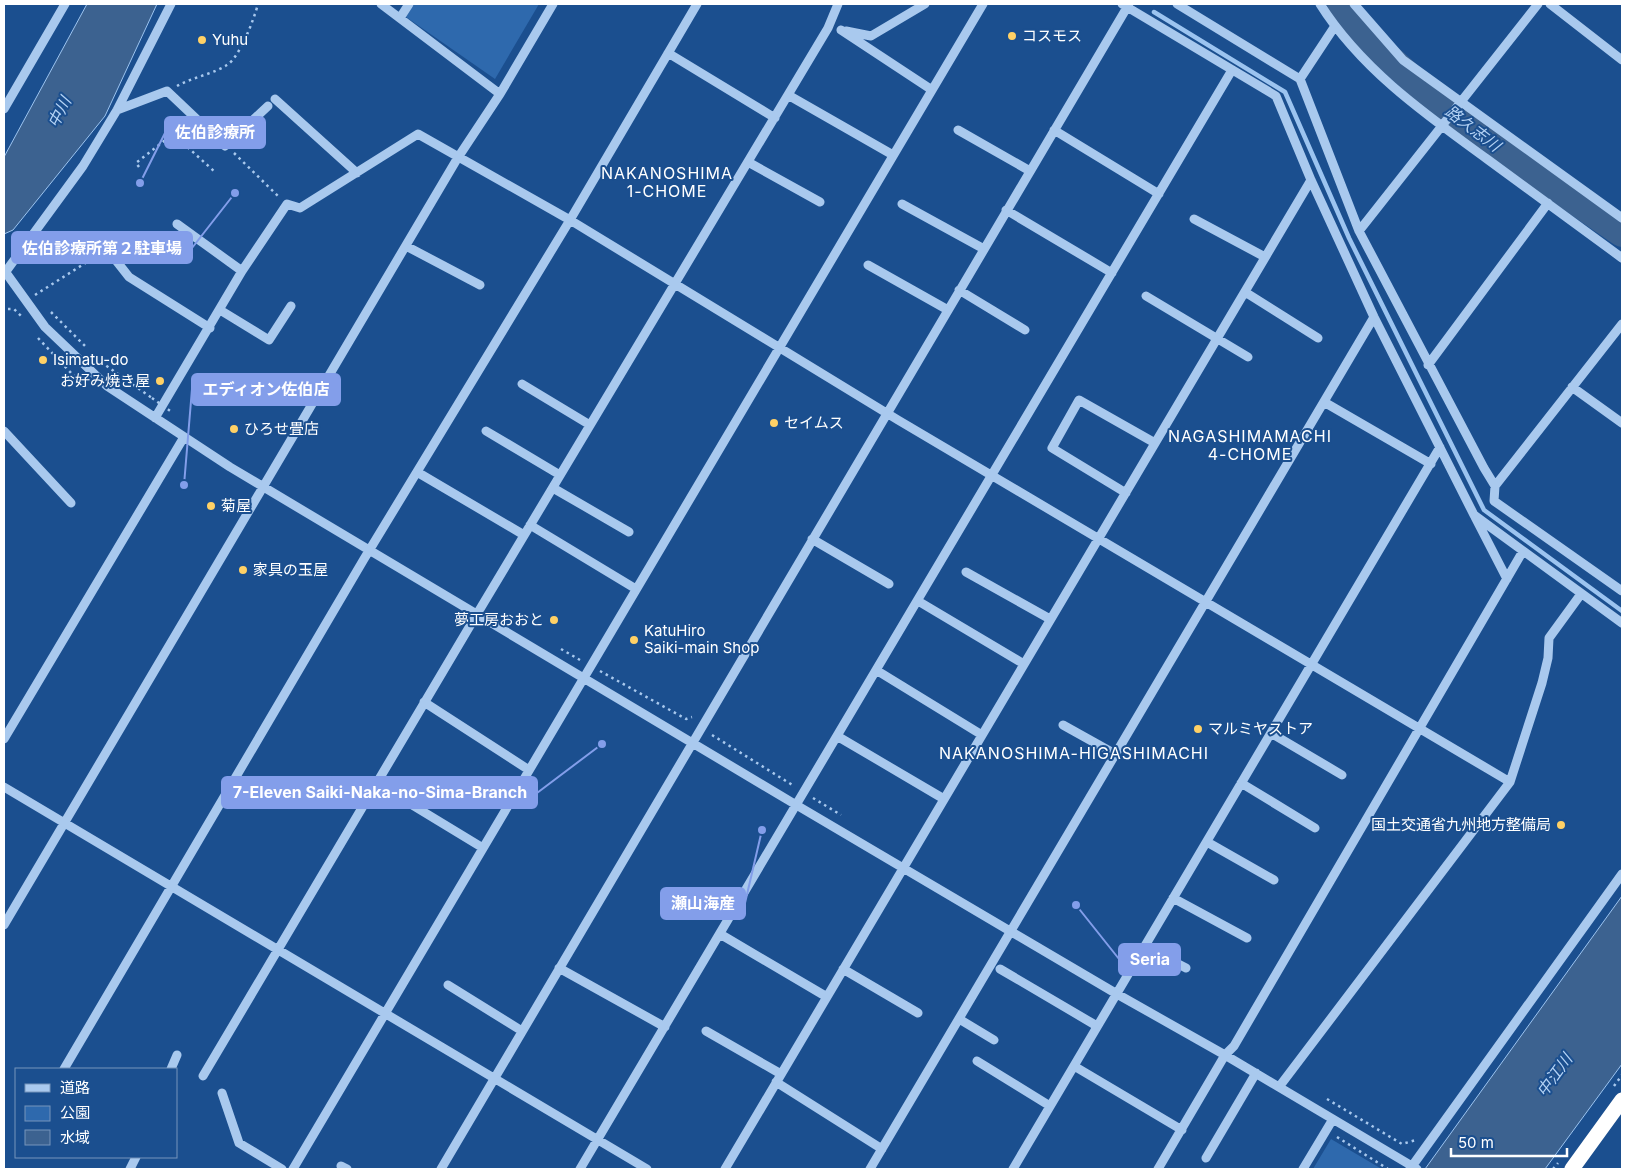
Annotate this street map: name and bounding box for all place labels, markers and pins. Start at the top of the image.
place label: コスモス [1022,26,1082,45]
place label: Yuhu [212,30,248,49]
marker: コスモス [1006,30,1018,42]
marker: Yuhu [196,34,208,46]
callout: 佐伯診療所 [165,117,265,148]
callout: 佐伯診療所第２駐車場 [12,232,192,263]
place label: Isimatu-do [53,350,128,369]
marker: Isimatu-do [37,354,49,366]
place label: お好み焼き屋 [60,371,150,390]
callout: エディオン佐伯店 [192,374,340,405]
marker: お好み焼き屋 [154,375,166,387]
place label: セイムス [784,413,844,432]
marker: セイムス [768,417,780,429]
place label: ひろせ畳店 [244,419,319,438]
marker: ひろせ畳店 [228,423,240,435]
place label: 菊屋 [221,496,251,515]
marker: 菊屋 [205,500,217,512]
place label: 家具の玉屋 [253,560,328,579]
marker: 家具の玉屋 [237,564,249,576]
place label: 夢工房おおと [454,610,544,629]
marker: 夢工房おおと [548,614,560,626]
place label: KatuHiro Saiki-main Shop [644,621,759,657]
marker: KatuHiro Saiki-main Shop [628,634,640,646]
place label: マルミヤストア [1208,719,1313,738]
marker: マルミヤストア [1192,723,1204,735]
callout: 7-Eleven Saiki-Naka-no-Sima-Branch [222,777,537,808]
place label: 国土交通省九州地方整備局 [1371,815,1551,834]
marker: 国土交通省九州地方整備局 [1555,819,1567,831]
callout: 瀬山海産 [661,888,745,919]
callout: Seria [1119,944,1180,975]

